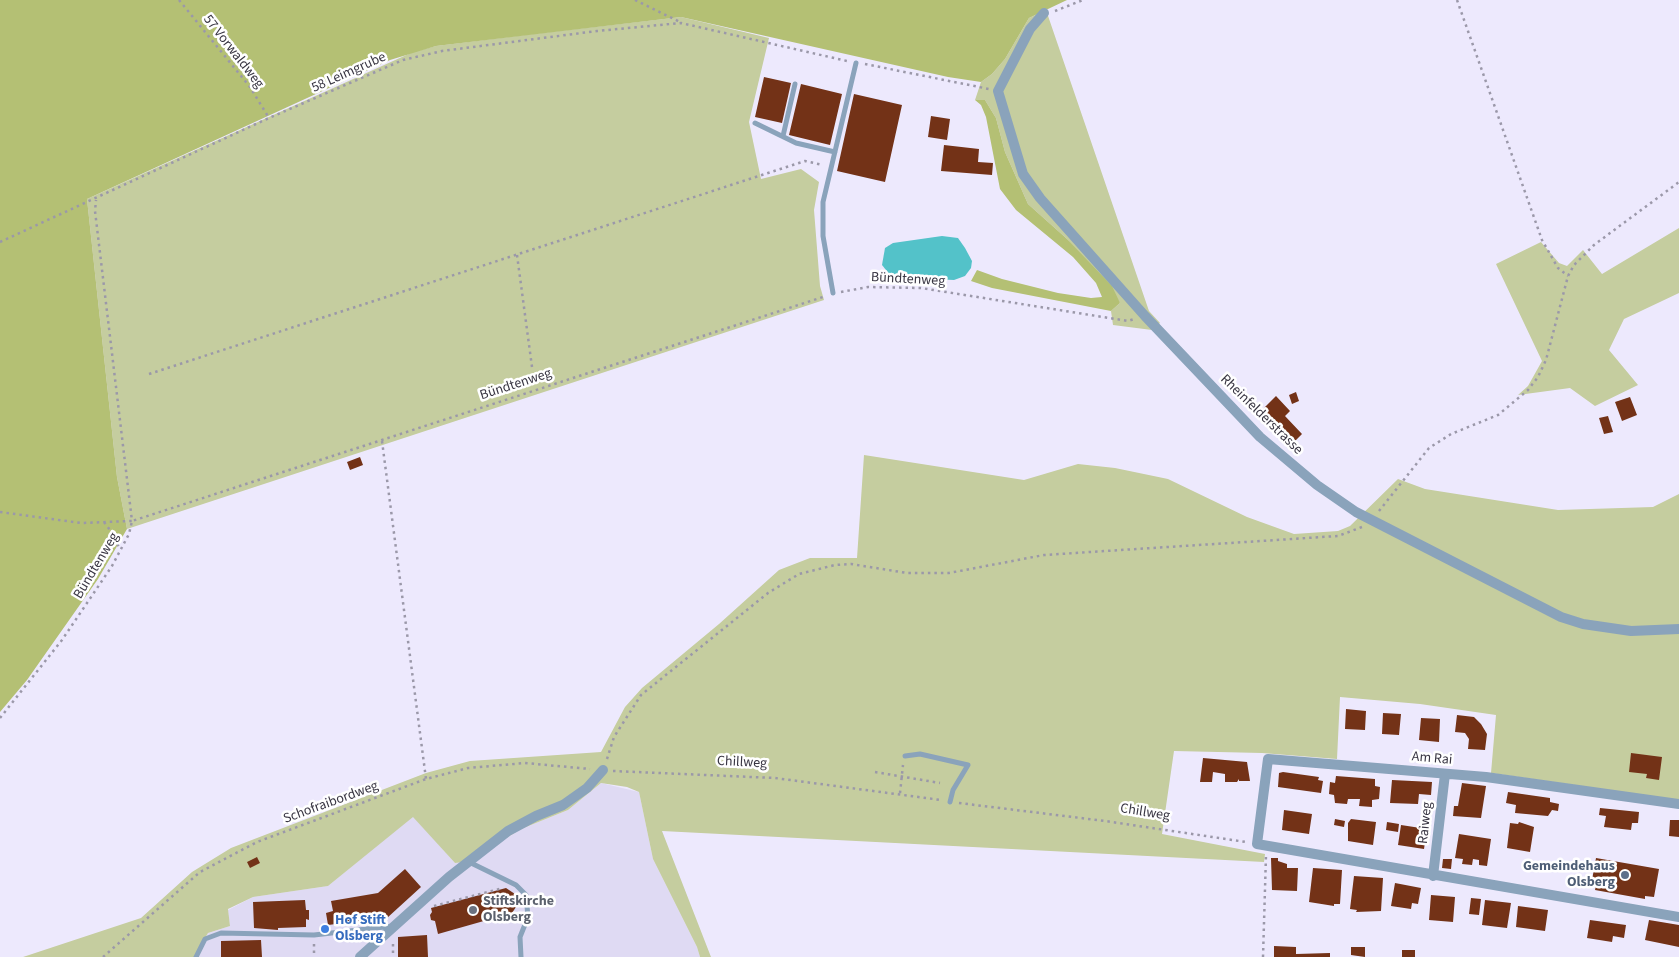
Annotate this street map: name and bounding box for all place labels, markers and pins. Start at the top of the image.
place label: Gemeindehaus Olsberg [1523,859,1615,892]
marker: Gemeindehaus Olsberg [1619,869,1631,881]
place label: Stiftskirche Olsberg [483,894,554,926]
marker: Stiftskirche Olsberg [467,904,479,916]
place label: Hof Stift Olsberg [335,913,386,946]
marker: Hof Stift Olsberg [319,923,331,935]

